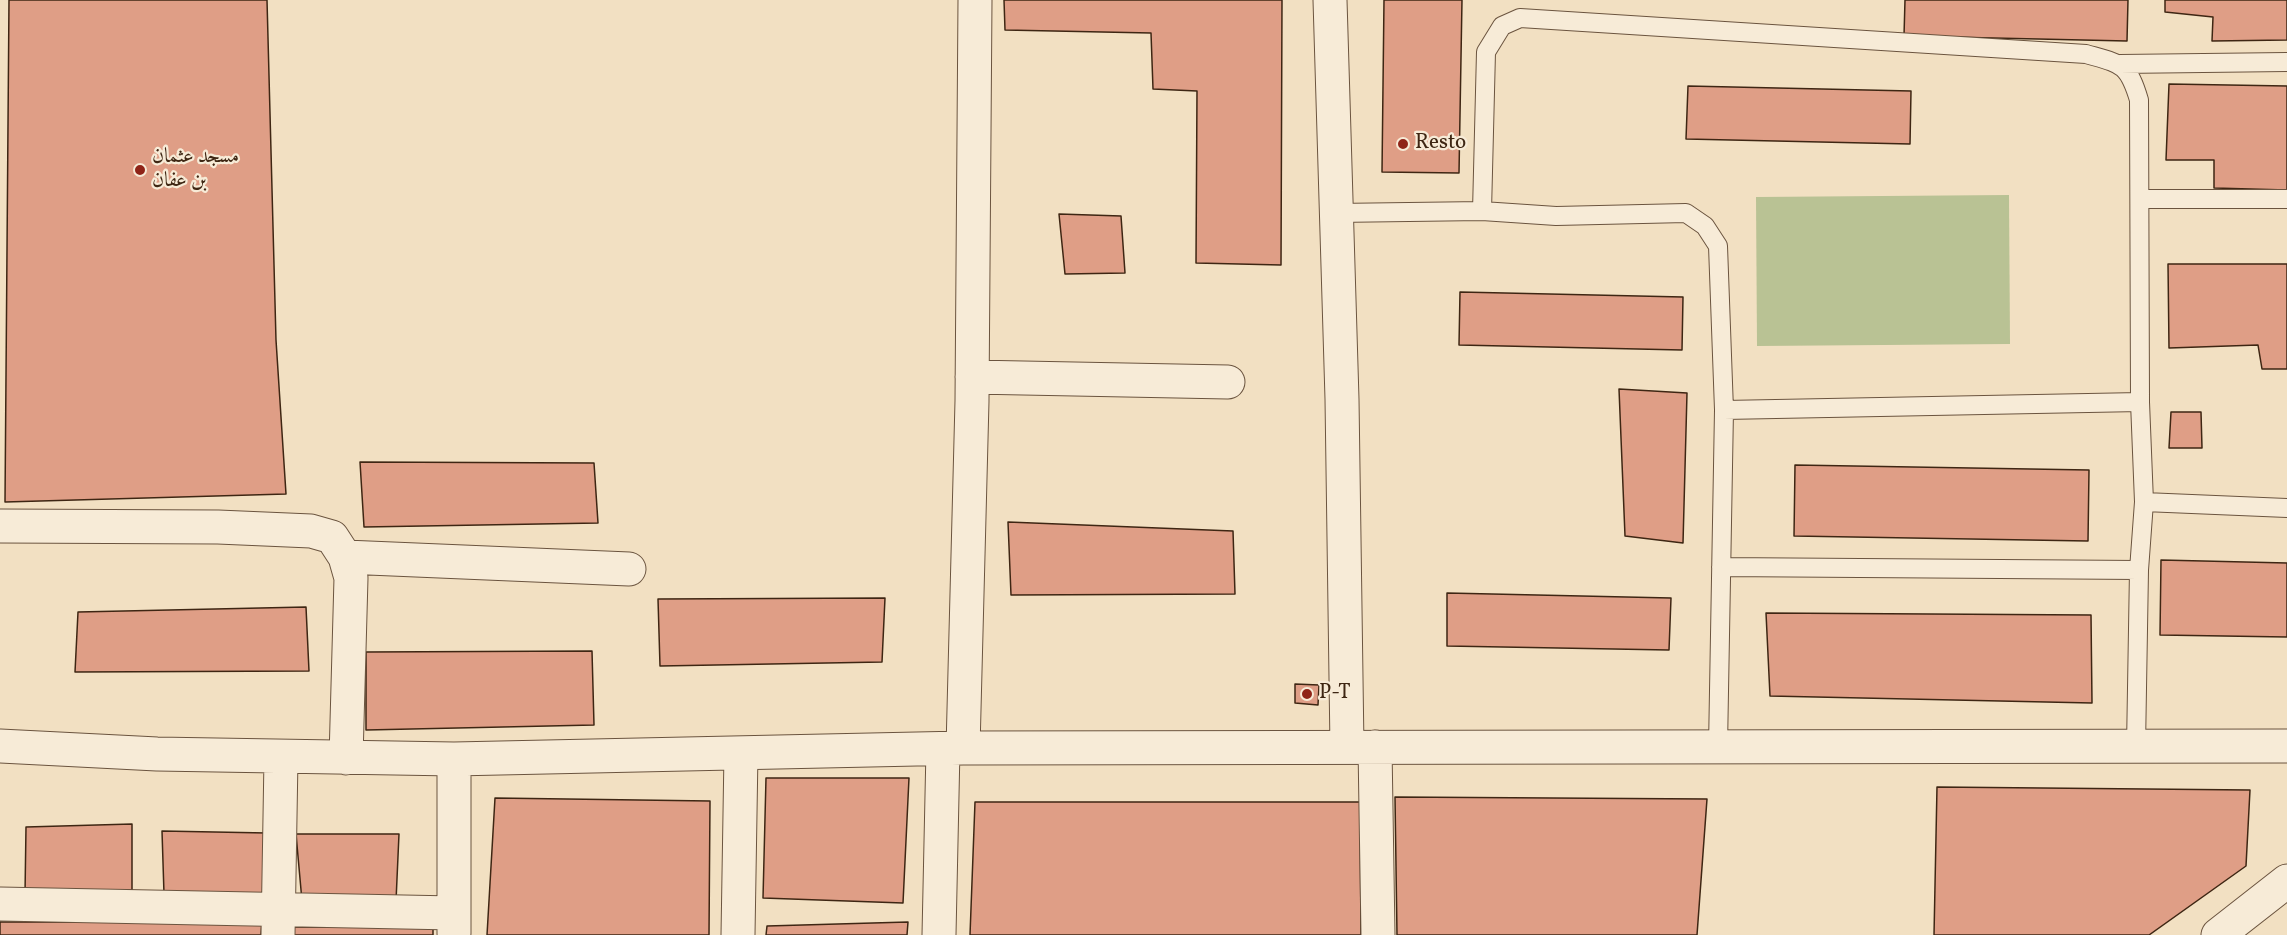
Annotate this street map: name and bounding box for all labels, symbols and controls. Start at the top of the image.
place label: Resto [1415,131,1466,157]
marker: Resto [1396,137,1410,151]
place label: مسجد عثمان بن عفان [152,145,239,195]
marker: مسجد عثمان بن عفان [133,163,147,177]
place label: P-T [1319,681,1351,707]
marker: P-T [1300,687,1314,701]

